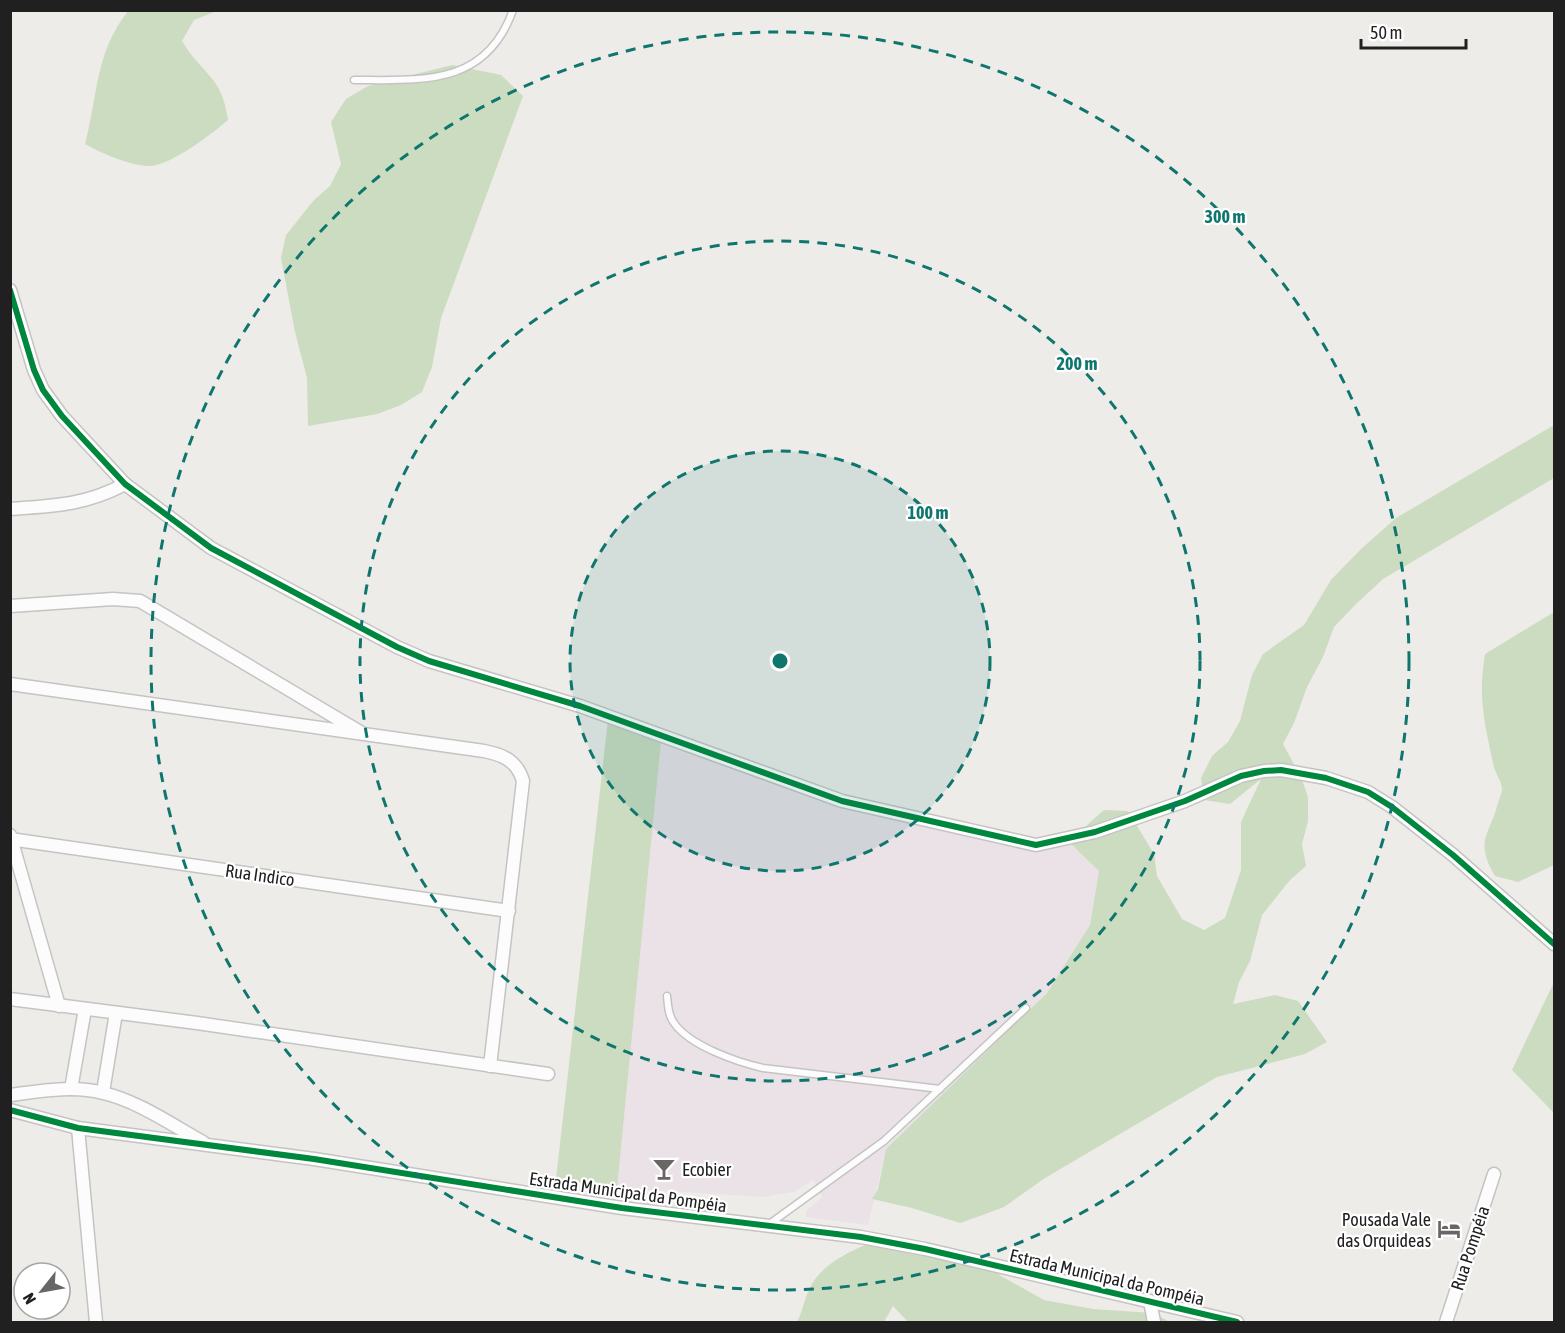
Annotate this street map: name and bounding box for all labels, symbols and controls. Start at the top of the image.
scale bar [1361,12,1466,50]
text: 50 m [1370,22,1402,43]
text: 300 m [1205,206,1245,227]
text: 200 m [1057,353,1097,374]
text: 100 m [908,502,948,523]
centre of rings [770,651,790,671]
street label: Rua Indico [224,860,296,890]
bar icon: Ecobier [651,1156,677,1182]
place label: Ecobier [682,1159,732,1180]
street label: Estrada Municipal da Pompéia [528,1168,728,1216]
street label: Rua Pompéia [1446,1203,1494,1293]
place label: Pousada Vale das Orquideas [1337,1209,1431,1251]
hotel icon: Pousada Vale das Orquideas [1436,1216,1462,1242]
street label: Estrada Municipal da Pompéia [1008,1244,1206,1310]
north arrow [12,1261,72,1321]
text: N [19,1290,39,1307]

